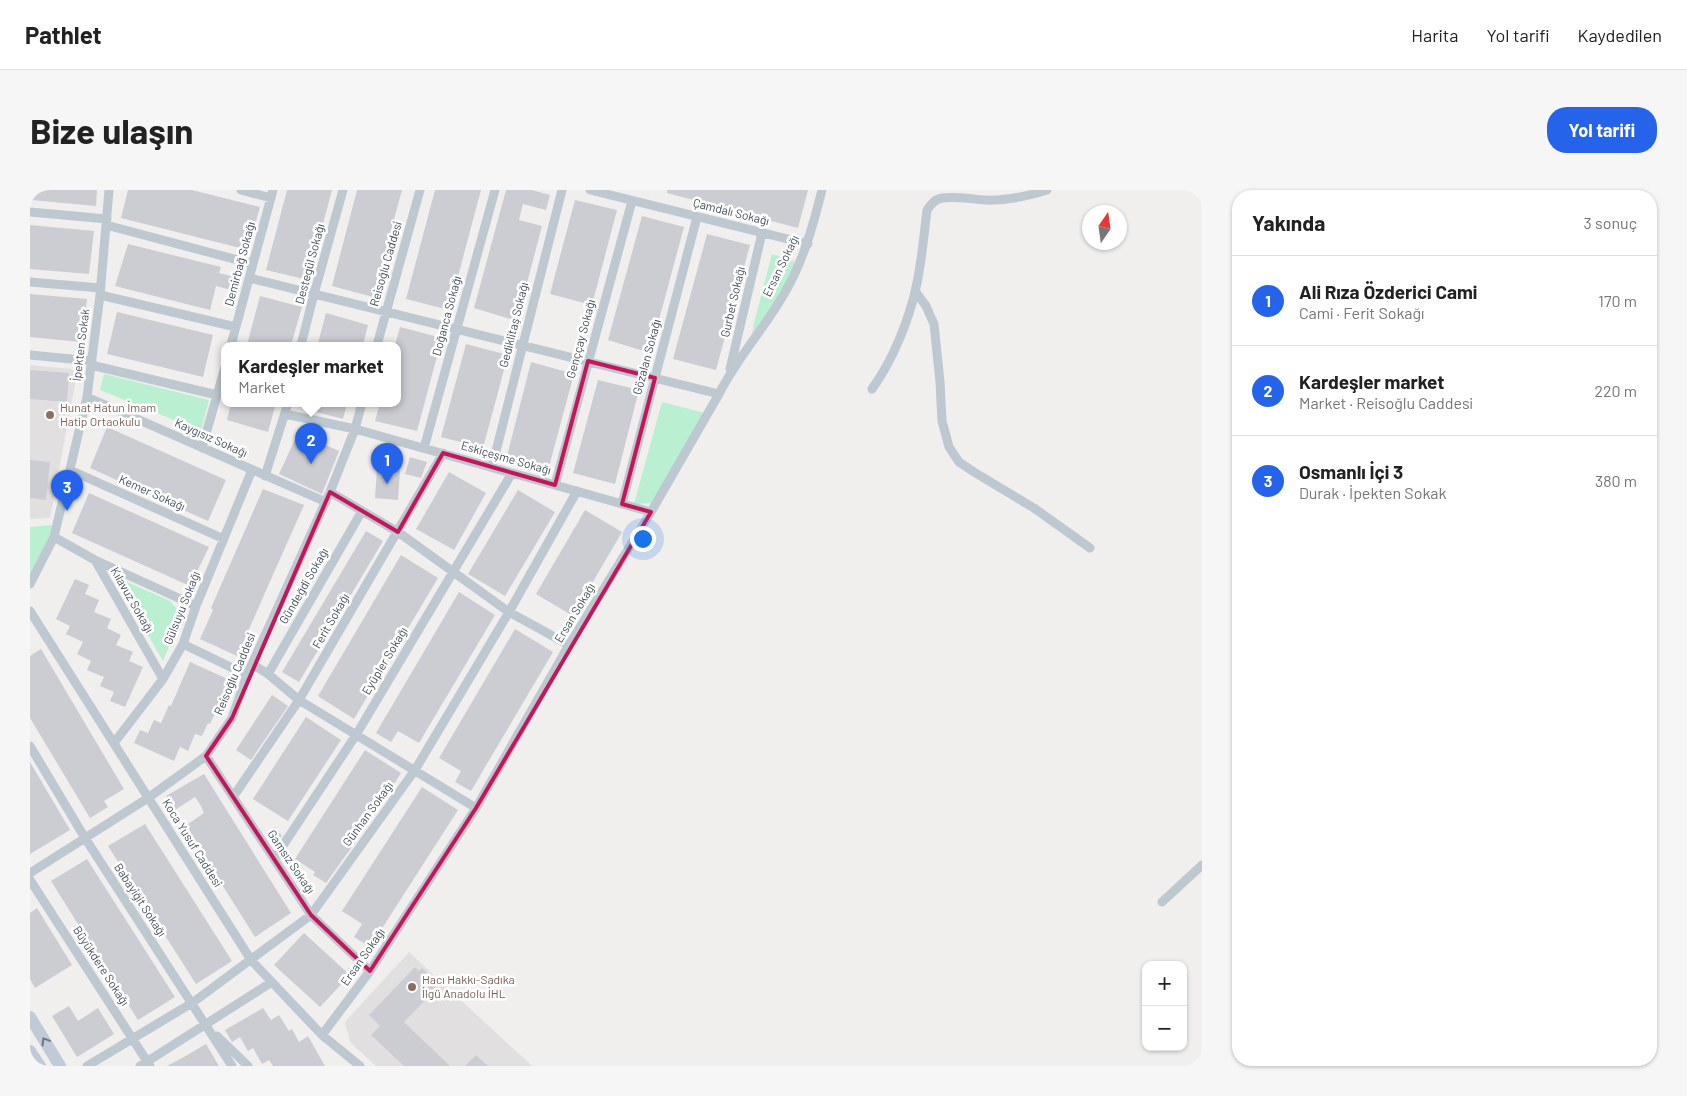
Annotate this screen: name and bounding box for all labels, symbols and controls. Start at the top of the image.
text: Pathlet [25,20,102,49]
text: Harita [1411,24,1458,46]
text: Yol tarifi [1486,24,1549,46]
text: Kaydedilen [1577,24,1662,46]
button: Yol tarifi [1547,107,1657,153]
text: Bize ulaşın [30,109,193,151]
street label: Çamdalı Sokağı [692,195,771,227]
north arrow [1082,205,1127,250]
text: Yakında [1252,210,1325,235]
text: 3 sonuç [1584,213,1637,232]
street label: Demirbağ Sokağı [221,220,257,307]
street label: Reisoğlu Caddesi [366,220,404,308]
street label: Destegül Sokağı [292,222,326,305]
street label: Ersan Sokağı [759,232,801,299]
street label: Gurbet Sokağı [717,265,747,339]
street label: Doğanca Sokağı [429,274,463,357]
text: Ali Rıza Özderici Cami [1299,280,1477,303]
street label: Gediklitaş Sokağı [496,281,530,369]
text: 1 [1265,291,1271,310]
text: 170 m [1598,291,1637,310]
street label: Genççay Sokağı [563,298,597,380]
text: Cami · Ferit Sokağı [1299,303,1424,322]
street label: İpekten Sokak [69,308,91,382]
street label: Gözalan Sokağı [629,317,663,396]
popup [221,342,401,407]
text: Kardeşler market [238,354,384,377]
text: Kardeşler market [1299,370,1444,393]
text: Market [238,377,286,396]
text: 2 [1264,381,1272,400]
text: 220 m [1594,381,1637,400]
text: Market · Reisoğlu Caddesi [1299,393,1473,412]
place label: Hunat Hatun İmam Hatip Ortaokulu [60,400,156,428]
marker: Hunat Hatun İmam Hatip Ortaokulu [44,409,56,421]
street label: Kaygısız Sokağı [173,415,250,459]
pin: 2 [295,423,327,464]
street label: Eskiçeşme Sokağı [460,437,553,477]
pin: 1 [371,443,403,484]
text: Osmanlı İçi 3 [1299,460,1403,483]
pin: 3 [51,470,83,511]
street label: Kemer Sokağı [117,471,188,513]
text: 3 [1264,471,1272,490]
text: 380 m [1595,471,1637,490]
text: Durak · İpekten Sokak [1299,483,1446,502]
your location [630,526,656,552]
street label: Gündeğdi Sokağı [276,545,331,626]
street label: Kılavuz Sokağı [109,564,157,635]
street label: Gülsuyu Sokağı [160,569,202,646]
street label: Ersan Sokağı [551,580,597,645]
street label: Ferit Sokağı [309,591,351,650]
street label: Eyüpler Sokağı [358,624,410,697]
street label: Reisoğlu Caddesi [211,631,258,717]
street label: Günhan Sokağı [339,778,395,848]
street label: Koca Yusuf Caddesi [160,796,226,889]
street label: Gamsız Sokağı [265,827,318,896]
street label: Babayiğit Sokağı [112,860,170,939]
street label: Büyükdere Sokağı [71,923,133,1008]
street label: Ersan Sokağı [337,925,387,988]
map controls [1142,961,1187,1051]
button: + [1142,961,1187,1006]
place label: Hacı Hakkı-Sadıka İlgü Anadolu İHL [422,972,515,1000]
marker: Hacı Hakkı-Sadıka İlgü Anadolu İHL [406,981,418,993]
button: − [1142,1006,1187,1051]
one-way arrow [42,1038,51,1047]

